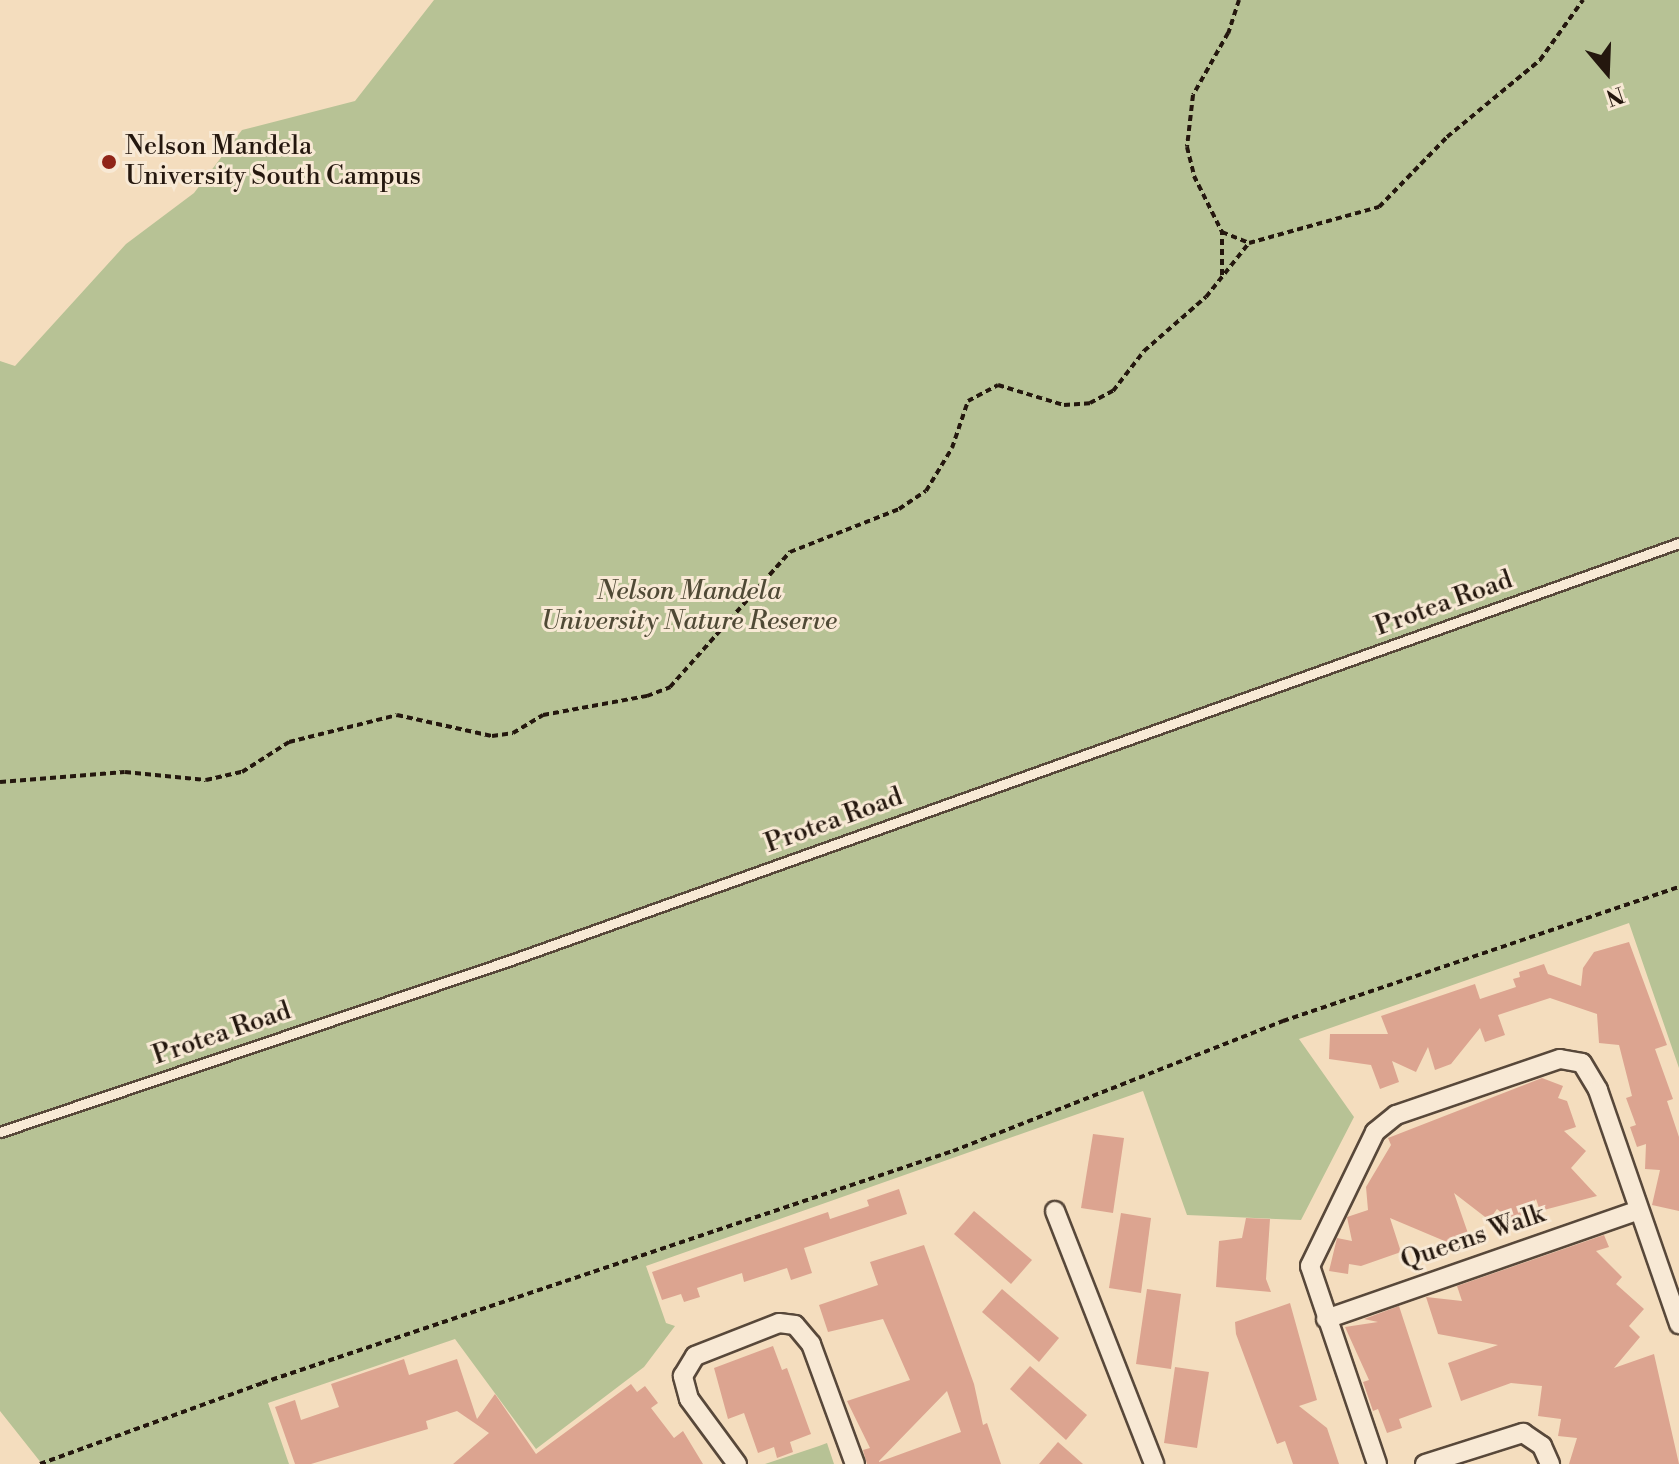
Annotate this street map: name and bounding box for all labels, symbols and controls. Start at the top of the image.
north arrow [1567,32,1647,112]
text: N [1602,80,1628,111]
place label: Nelson Mandela University South Campus [125,131,421,192]
marker: Nelson Mandela University South Campus [100,153,118,171]
street label: Protea Road [1371,565,1517,643]
park label: Nelson Mandela University Nature Reserve [541,576,837,638]
street label: Protea Road [761,782,907,860]
street label: Protea Road [149,996,295,1072]
street label: Queens Walk [1397,1199,1549,1277]

